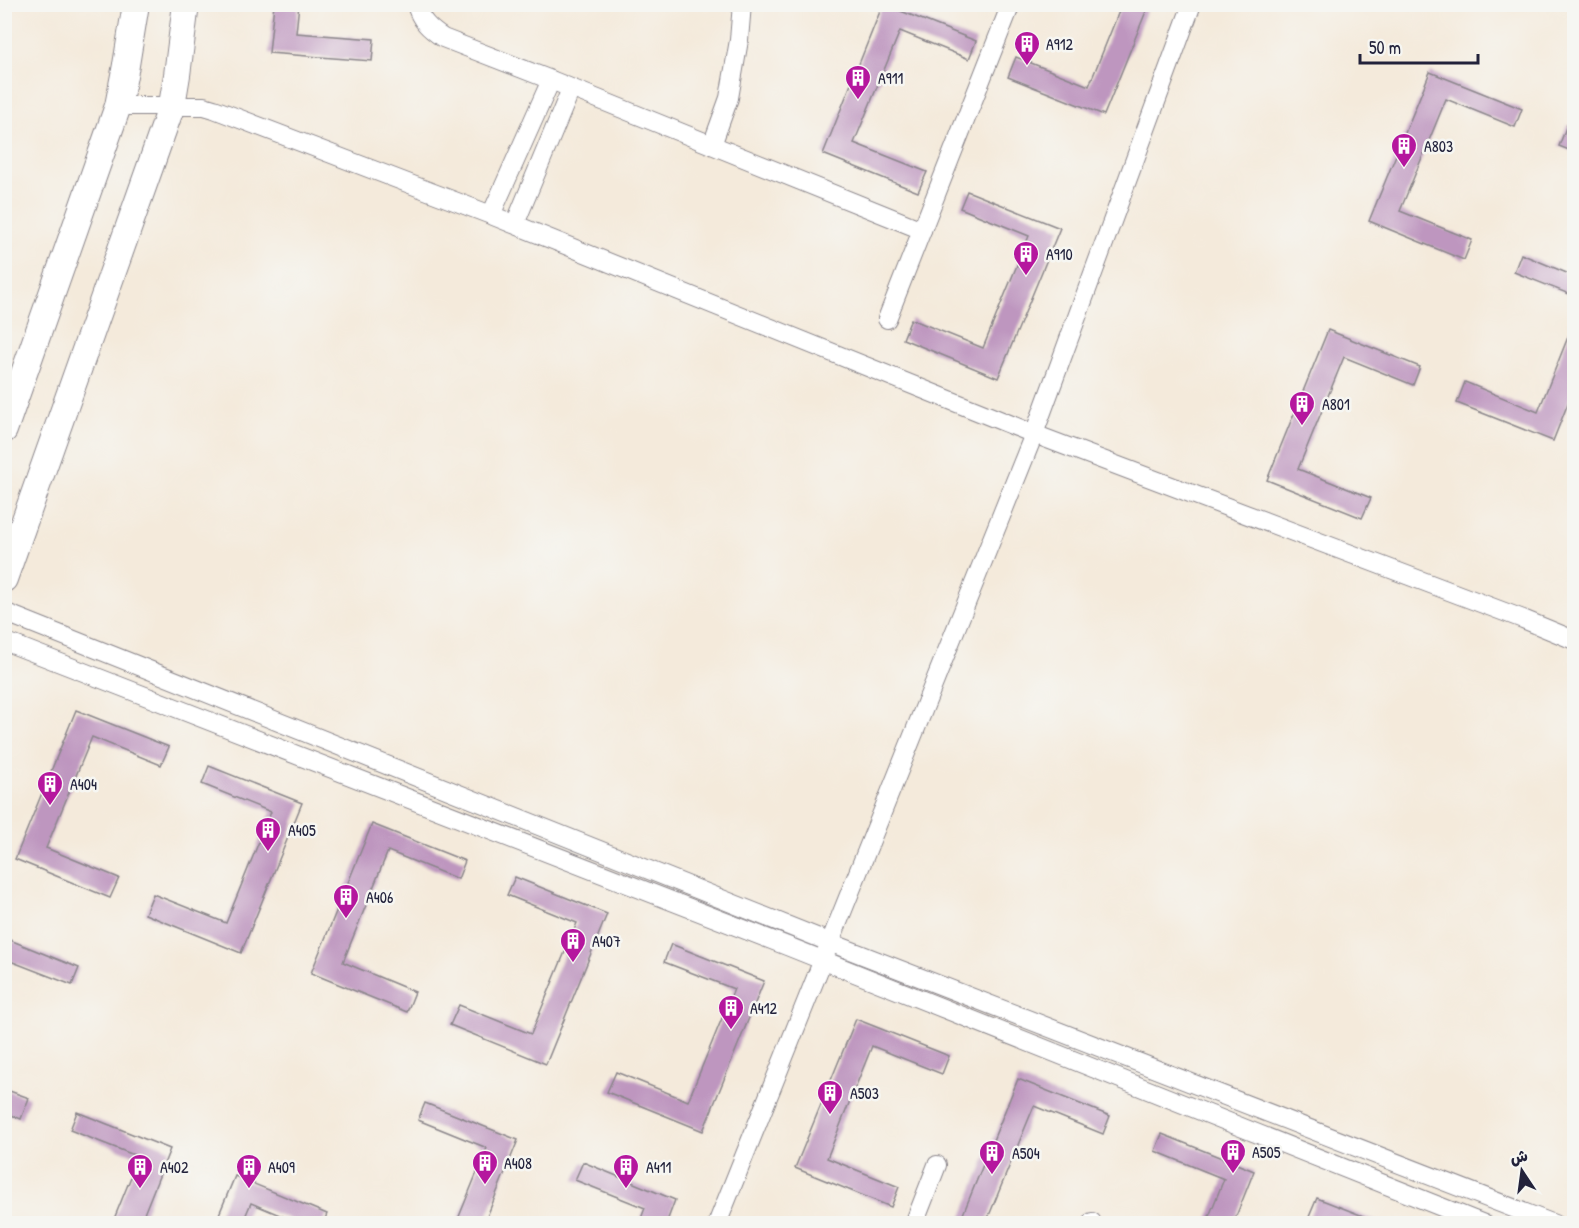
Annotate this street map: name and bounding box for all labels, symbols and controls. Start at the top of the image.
scale bar [1360,27,1478,65]
building icon: A912 [1012,29,1042,67]
place label: A912 [1046,33,1073,55]
text: 50 m [1369,35,1401,60]
building icon: A911 [843,63,873,101]
place label: A911 [878,67,903,89]
building icon: A803 [1389,131,1419,169]
place label: A803 [1424,135,1453,157]
building icon: A910 [1011,239,1041,277]
place label: A910 [1046,243,1073,265]
building icon: A801 [1287,389,1317,427]
place label: A801 [1322,393,1350,415]
building icon: A404 [35,769,65,807]
place label: A404 [70,773,97,795]
building icon: A405 [253,815,283,853]
place label: A405 [288,819,316,841]
building icon: A406 [331,882,361,920]
place label: A406 [366,886,393,908]
building icon: A407 [558,926,588,964]
place label: A407 [592,930,621,952]
building icon: A412 [716,993,746,1031]
place label: A412 [750,997,778,1019]
building icon: A503 [815,1078,845,1116]
place label: A503 [850,1082,879,1104]
building icon: A505 [1218,1137,1248,1175]
building icon: A504 [977,1138,1007,1176]
place label: A505 [1252,1141,1281,1163]
north arrow [1492,1141,1552,1201]
place label: A504 [1012,1142,1040,1164]
text: ش [1508,1144,1530,1169]
building icon: A408 [470,1148,500,1186]
building icon: A402 [125,1152,155,1190]
building icon: A409 [234,1152,264,1190]
place label: A408 [504,1152,532,1174]
building icon: A411 [611,1152,641,1190]
place label: A402 [160,1156,189,1178]
place label: A409 [268,1156,295,1178]
place label: A411 [646,1156,672,1178]

